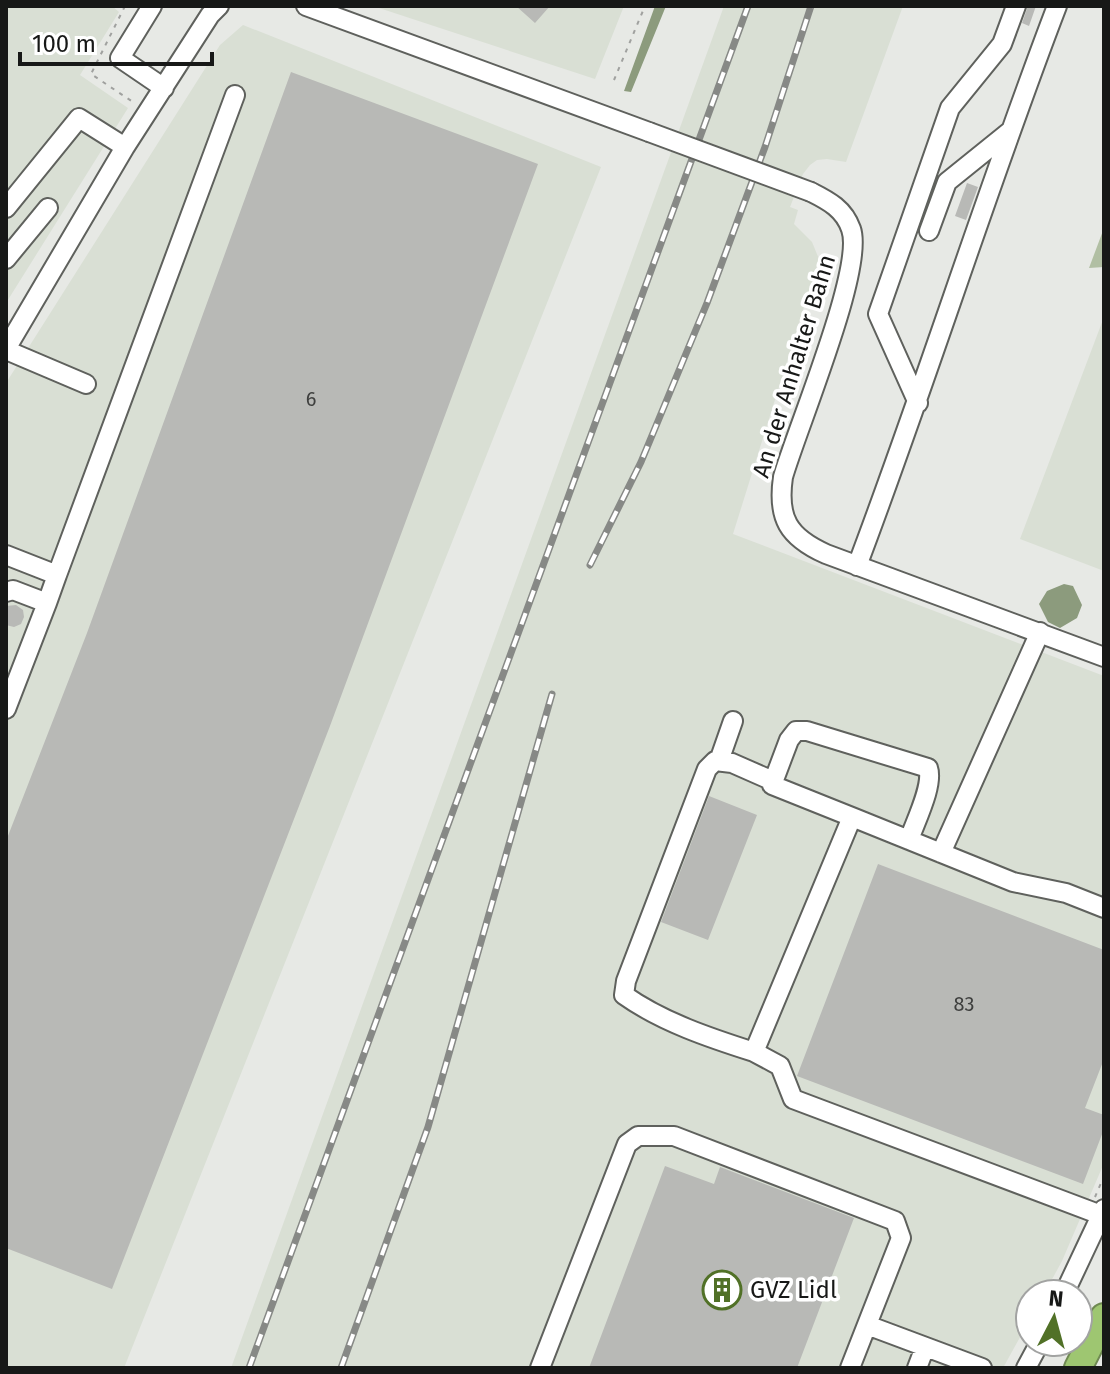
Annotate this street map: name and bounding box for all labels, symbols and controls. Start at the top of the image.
scale bar [20,16,212,66]
text: 100 m [32,30,96,58]
street label: An der Anhalter Bahn [747,251,841,481]
house number: 6 [306,387,316,411]
house number: 83 [954,992,975,1016]
building icon: GVZ Lidl [701,1269,743,1311]
place label: GVZ Lidl [750,1276,837,1304]
north arrow [1014,1278,1094,1358]
text: N [1047,1284,1065,1313]

